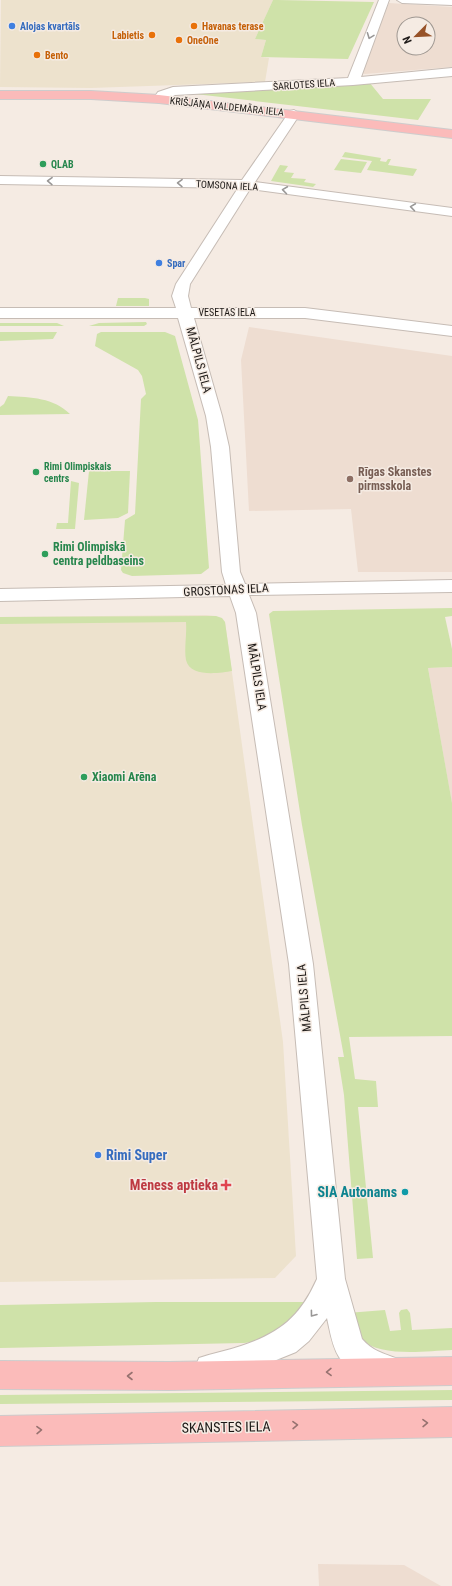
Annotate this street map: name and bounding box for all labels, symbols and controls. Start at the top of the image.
north arrow [396,16,436,56]
marker: Alojas kvartāls [7,21,17,31]
place label: Alojas kvartāls [20,21,80,32]
marker: Havanas terase [189,21,199,31]
place label: Havanas terase [202,21,264,32]
place label: Labietis [112,30,144,41]
marker: Labietis [147,30,157,40]
one-way arrow [366,33,374,40]
text: N [400,34,415,46]
marker: OneOne [174,35,184,45]
place label: OneOne [187,35,219,46]
marker: Bento [32,50,42,60]
place label: Bento [45,50,68,61]
street label: ŠARLOTES IELA [272,76,336,92]
street label: KRIŠJĀŅA VALDEMĀRA IELA [169,94,285,119]
marker: QLAB [38,159,48,169]
place label: QLAB [51,159,74,170]
one-way arrow [47,177,53,185]
street label: TOMSONA IELA [196,178,259,193]
one-way arrow [177,179,183,187]
one-way arrow [281,186,288,195]
one-way arrow [410,203,416,212]
marker: Spar [154,258,164,268]
place label: Spar [167,258,186,269]
street label: VESETAS IELA [199,307,256,318]
street label: MĀLPILS IELA [183,325,215,395]
place label: Rimi Olimpiskais centrs [44,461,112,484]
place label: Rīgas Skanstes pirmsskola [358,465,432,493]
marker: Rimi Olimpiskais centrs [31,467,41,477]
marker: Rīgas Skanstes pirmsskola [345,474,355,484]
place label: Rimi Olimpiskā centra peldbaseins [53,540,144,568]
marker: Rimi Olimpiskā centra peldbaseins [40,549,50,559]
street label: GROSTONAS IELA [183,581,269,599]
street label: MĀLPILS IELA [245,642,269,712]
place label: Xiaomi Arēna [92,770,157,784]
marker: Xiaomi Arēna [79,772,89,782]
street label: MĀLPILS IELA [294,964,314,1032]
place label: Rimi Super [106,1147,167,1163]
marker: Rimi Super [93,1150,103,1160]
place label: Mēness aptieka [130,1177,218,1193]
marker: Mēness aptieka [221,1180,231,1190]
place label: SIA Autonams [318,1184,397,1200]
marker: SIA Autonams [400,1187,410,1197]
one-way arrow [311,1309,318,1316]
one-way arrow [326,1368,332,1377]
one-way arrow [127,1372,133,1380]
street label: SKANSTES IELA [181,1418,271,1436]
one-way arrow [422,1419,428,1427]
one-way arrow [292,1421,298,1430]
one-way arrow [36,1426,42,1434]

